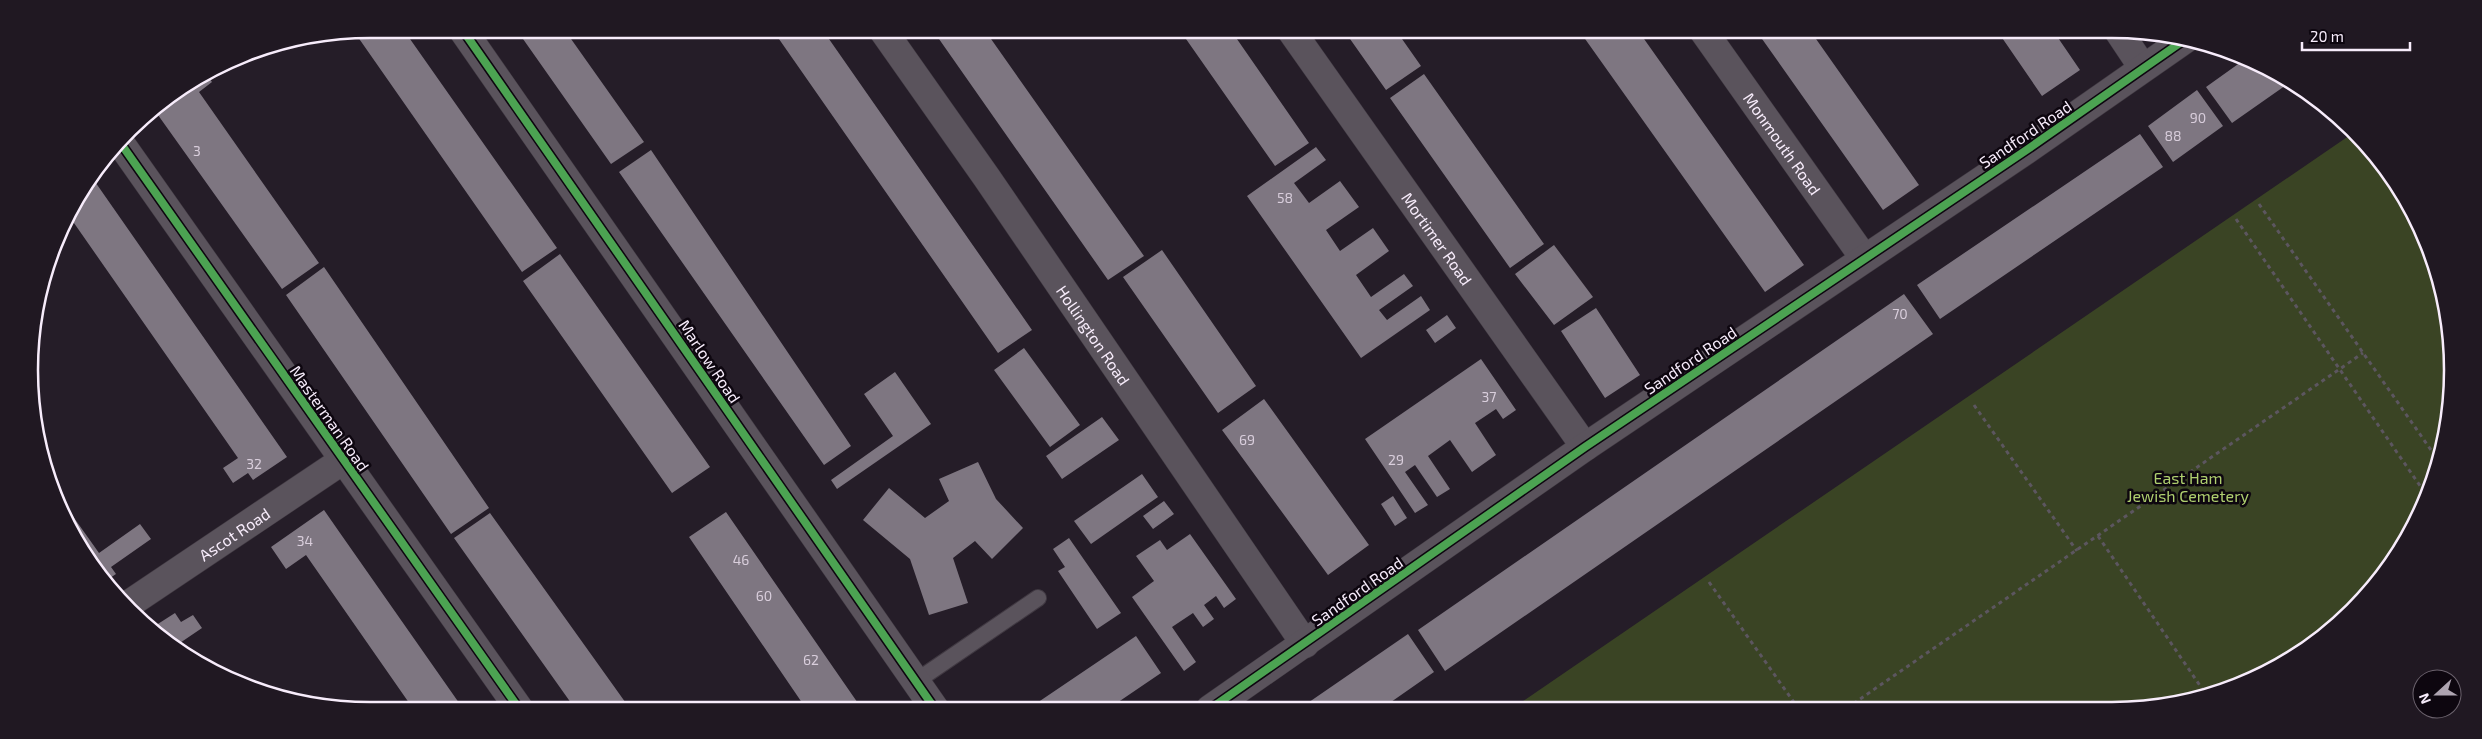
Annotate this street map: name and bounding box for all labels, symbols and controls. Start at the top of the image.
scale bar [2302,20,2410,52]
text: 20 m [2310,27,2344,45]
street label: Monmouth Road [1740,89,1825,198]
street label: Sandford Road [1975,96,2075,172]
house number: 90 [2190,109,2206,126]
house number: 88 [2165,127,2182,144]
house number: 3 [193,142,201,159]
street label: Mortimer Road [1398,188,1477,288]
house number: 58 [1277,189,1293,206]
street label: Hollington Road [1053,281,1135,388]
house number: 70 [1892,305,1908,322]
street label: Marlow Road [675,316,745,406]
street label: Sandford Road [1640,322,1740,398]
street label: Masterman Road [286,362,374,474]
house number: 37 [1482,388,1496,405]
house number: 69 [1239,431,1255,448]
house number: 29 [1388,451,1404,468]
house number: 32 [246,455,262,472]
park label: East Ham Jewish Cemetery [2127,468,2250,505]
street label: Ascot Road [195,503,273,564]
house number: 34 [297,532,313,549]
house number: 46 [733,551,749,568]
street label: Sandford Road [1308,553,1406,629]
house number: 60 [756,587,772,604]
house number: 62 [803,651,819,668]
north arrow [2412,669,2462,719]
text: N [2415,691,2434,707]

